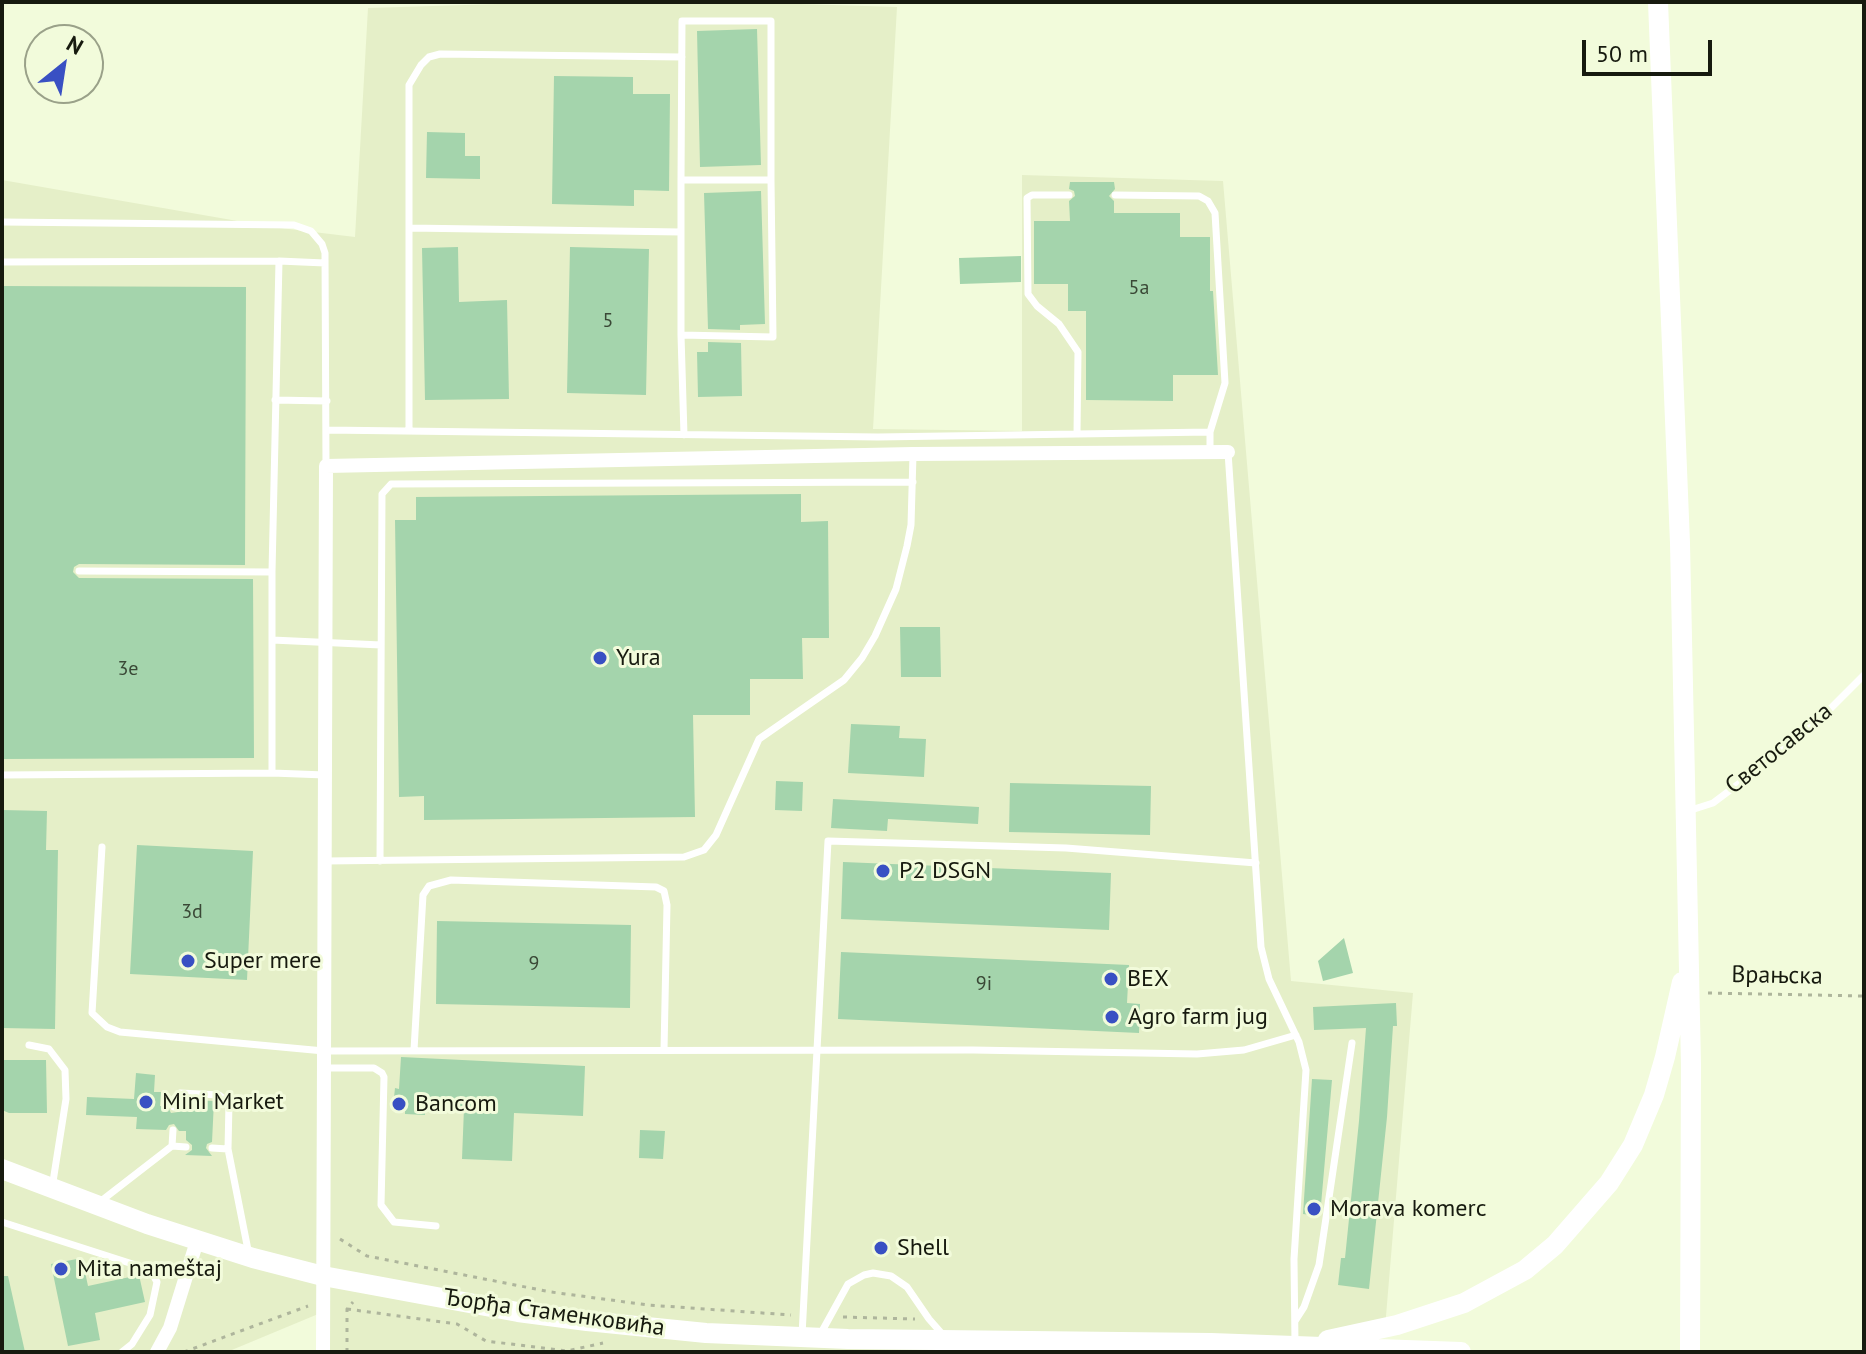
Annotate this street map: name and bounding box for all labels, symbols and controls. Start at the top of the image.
north arrow [24,24,104,104]
scale bar [1586,24,1716,74]
text: N [62,29,88,61]
text: 50 m [1596,38,1648,69]
house number: 5a [1129,276,1149,300]
house number: 5 [603,309,613,333]
place label: Yura [616,644,661,672]
marker: Yura [591,649,609,667]
house number: 3e [117,657,139,681]
street label: Светосавска [1720,697,1838,801]
place label: P2 DSGN [899,857,991,885]
marker: P2 DSGN [874,862,892,880]
house number: 3d [181,900,203,924]
place label: Super mere [204,947,321,975]
marker: Super mere [179,952,197,970]
house number: 9 [529,952,539,976]
street label: Врањска [1731,961,1823,991]
place label: BEX [1127,965,1169,993]
marker: BEX [1102,970,1120,988]
house number: 9i [976,972,992,996]
place label: Agro farm jug [1128,1003,1268,1031]
marker: Agro farm jug [1103,1008,1121,1026]
place label: Mini Market [162,1088,284,1116]
place label: Bancom [415,1090,497,1118]
marker: Mini Market [137,1093,155,1111]
marker: Bancom [390,1095,408,1113]
place label: Morava komerc [1330,1195,1487,1223]
marker: Morava komerc [1305,1200,1323,1218]
place label: Shell [897,1234,949,1262]
marker: Shell [872,1239,890,1257]
place label: Mita nameštaj [77,1255,222,1283]
marker: Mita nameštaj [52,1260,70,1278]
street label: Ђорђа Стаменковића [441,1283,667,1343]

